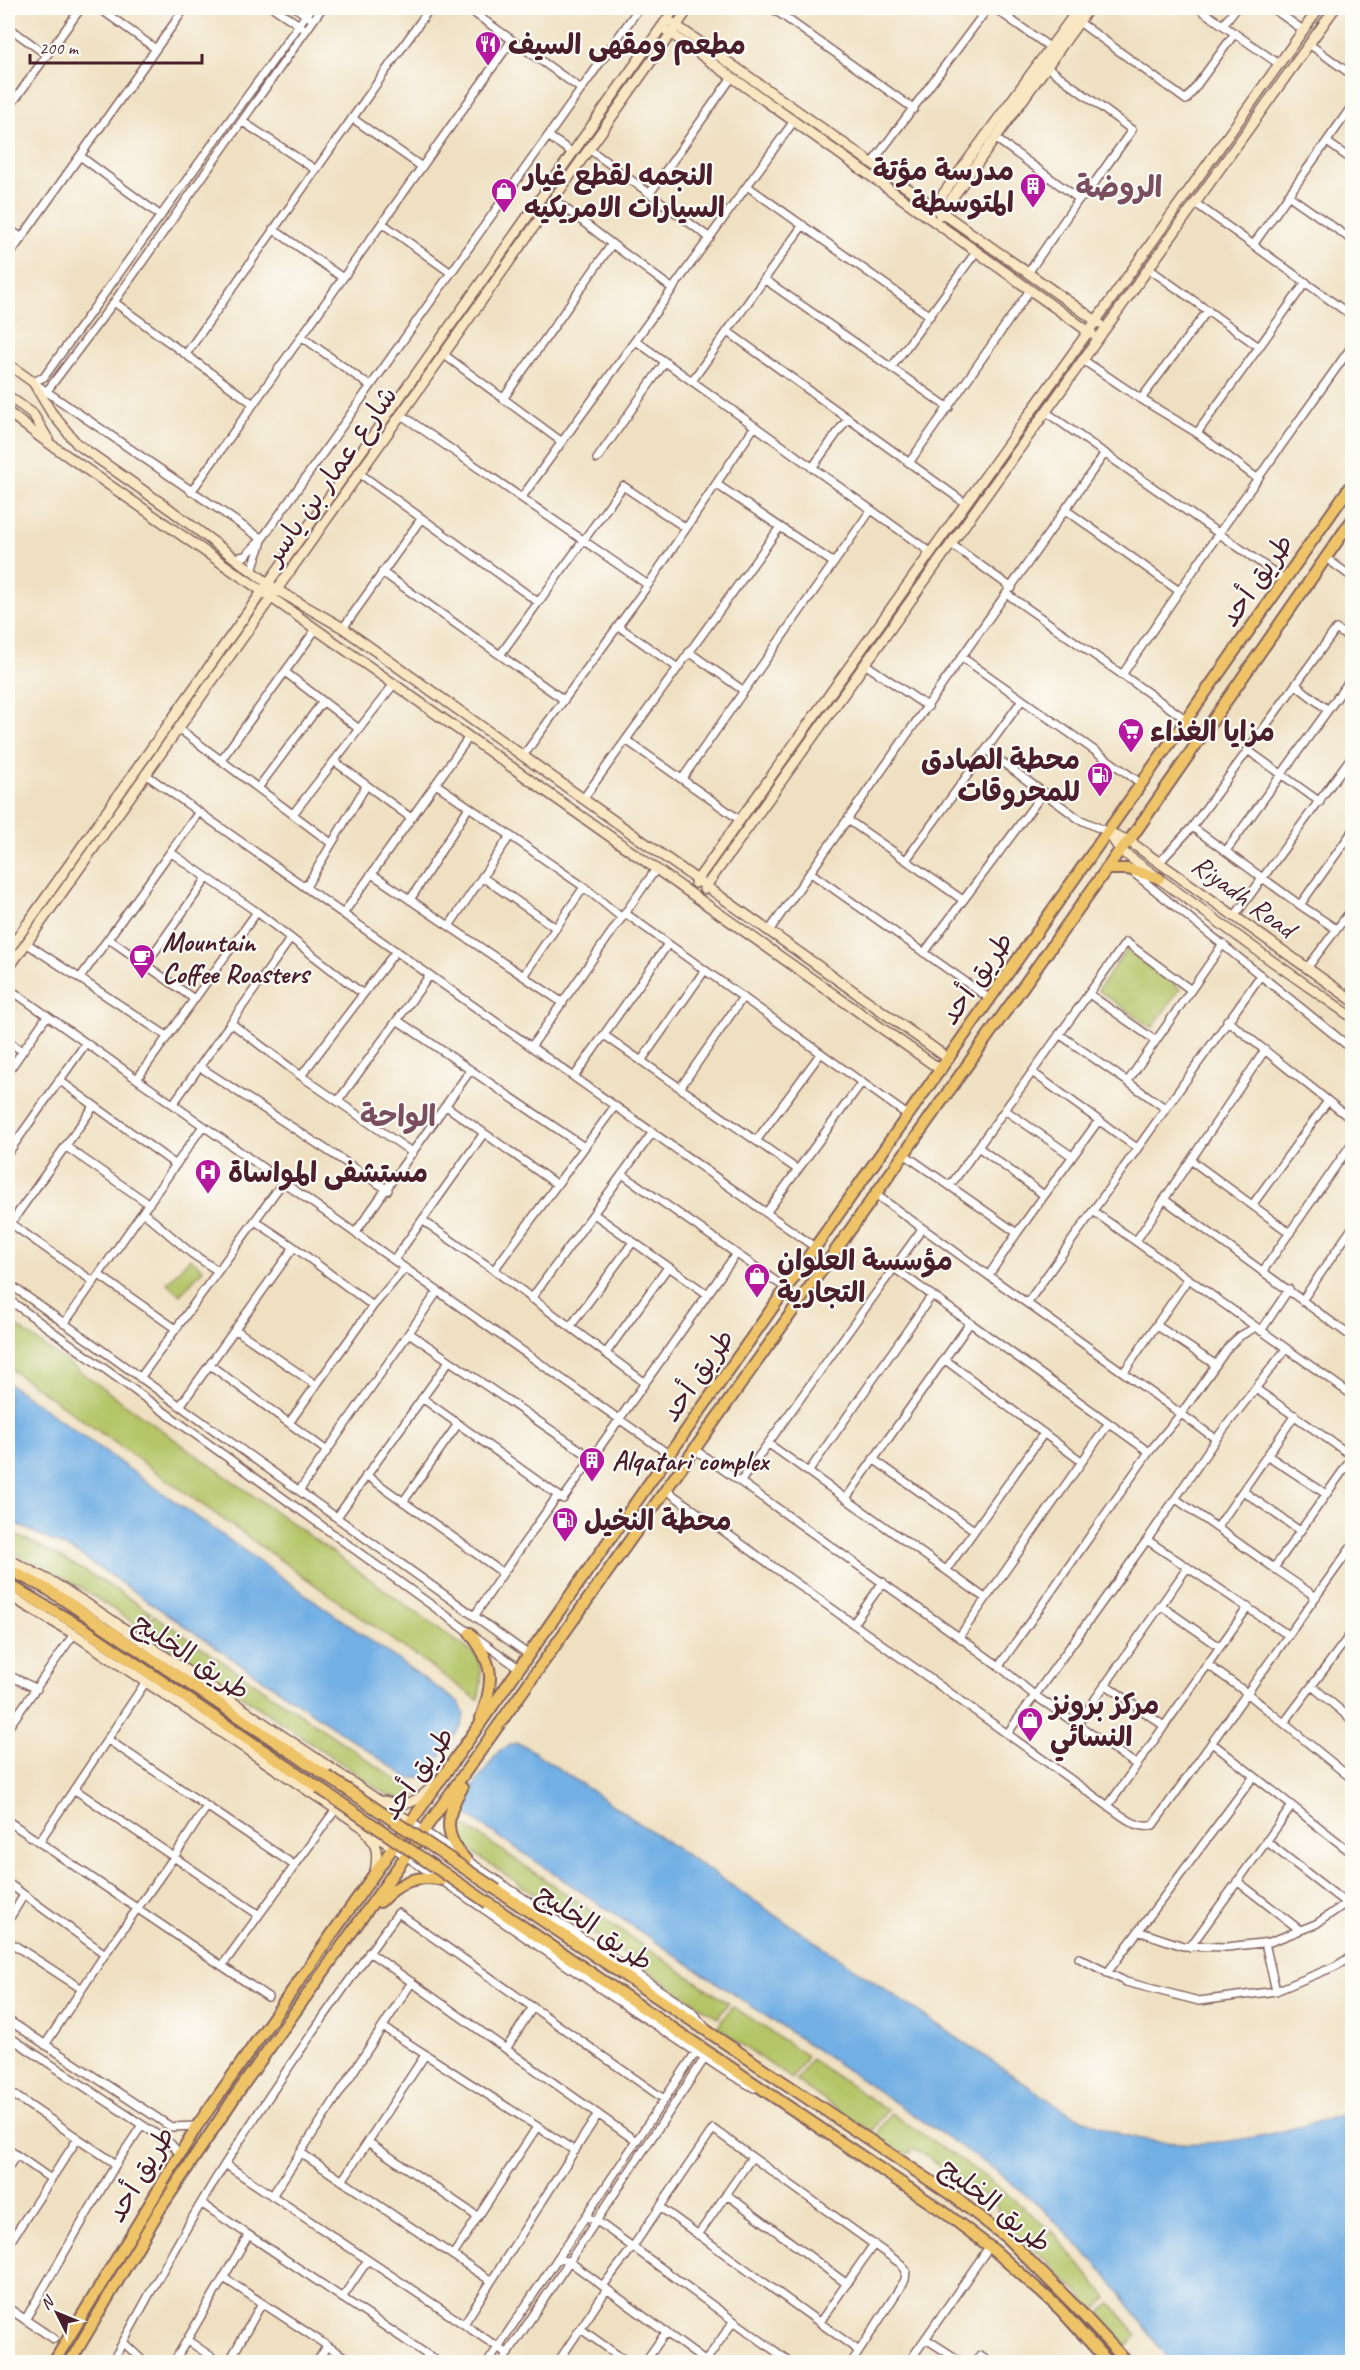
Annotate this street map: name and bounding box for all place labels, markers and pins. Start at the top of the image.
place label: مطعم ومقهى السيف [508,27,746,66]
restaurant icon: مطعم ومقهى السيف [473,29,503,67]
place label: مدرسة مؤتة المتوسطة [873,153,1014,220]
place label: النجمه لقطع غيار السيارات الامريكيه [521,158,725,225]
building icon: مدرسة مؤتة المتوسطة [1018,171,1048,209]
shop icon: النجمه لقطع غيار السيارات الامريكيه [489,176,519,214]
place label: مزايا الغذاء [1150,714,1275,749]
supermarket icon: مزايا الغذاء [1116,716,1146,754]
place label: محطة الصادق للمحروقات [921,742,1080,811]
fuel station icon: محطة الصادق للمحروقات [1085,760,1115,798]
place label: Mountain Coffee Roasters [162,924,312,991]
cafe icon: Mountain Coffee Roasters [127,942,157,980]
place label: مستشفى المواساة [228,1155,428,1191]
hospital icon: مستشفى المواساة [193,1157,223,1195]
place label: مؤسسة العلوان التجارية [777,1243,953,1310]
shop icon: مؤسسة العلوان التجارية [742,1261,772,1299]
place label: Alqatari complex [612,1443,770,1478]
building icon: Alqatari complex [577,1445,607,1483]
place label: محطة النخيل [584,1503,731,1538]
fuel station icon: محطة النخيل [550,1505,580,1543]
place label: مركز برونز النسائي [1047,1687,1159,1762]
shop icon: مركز برونز النسائي [1015,1705,1045,1743]

